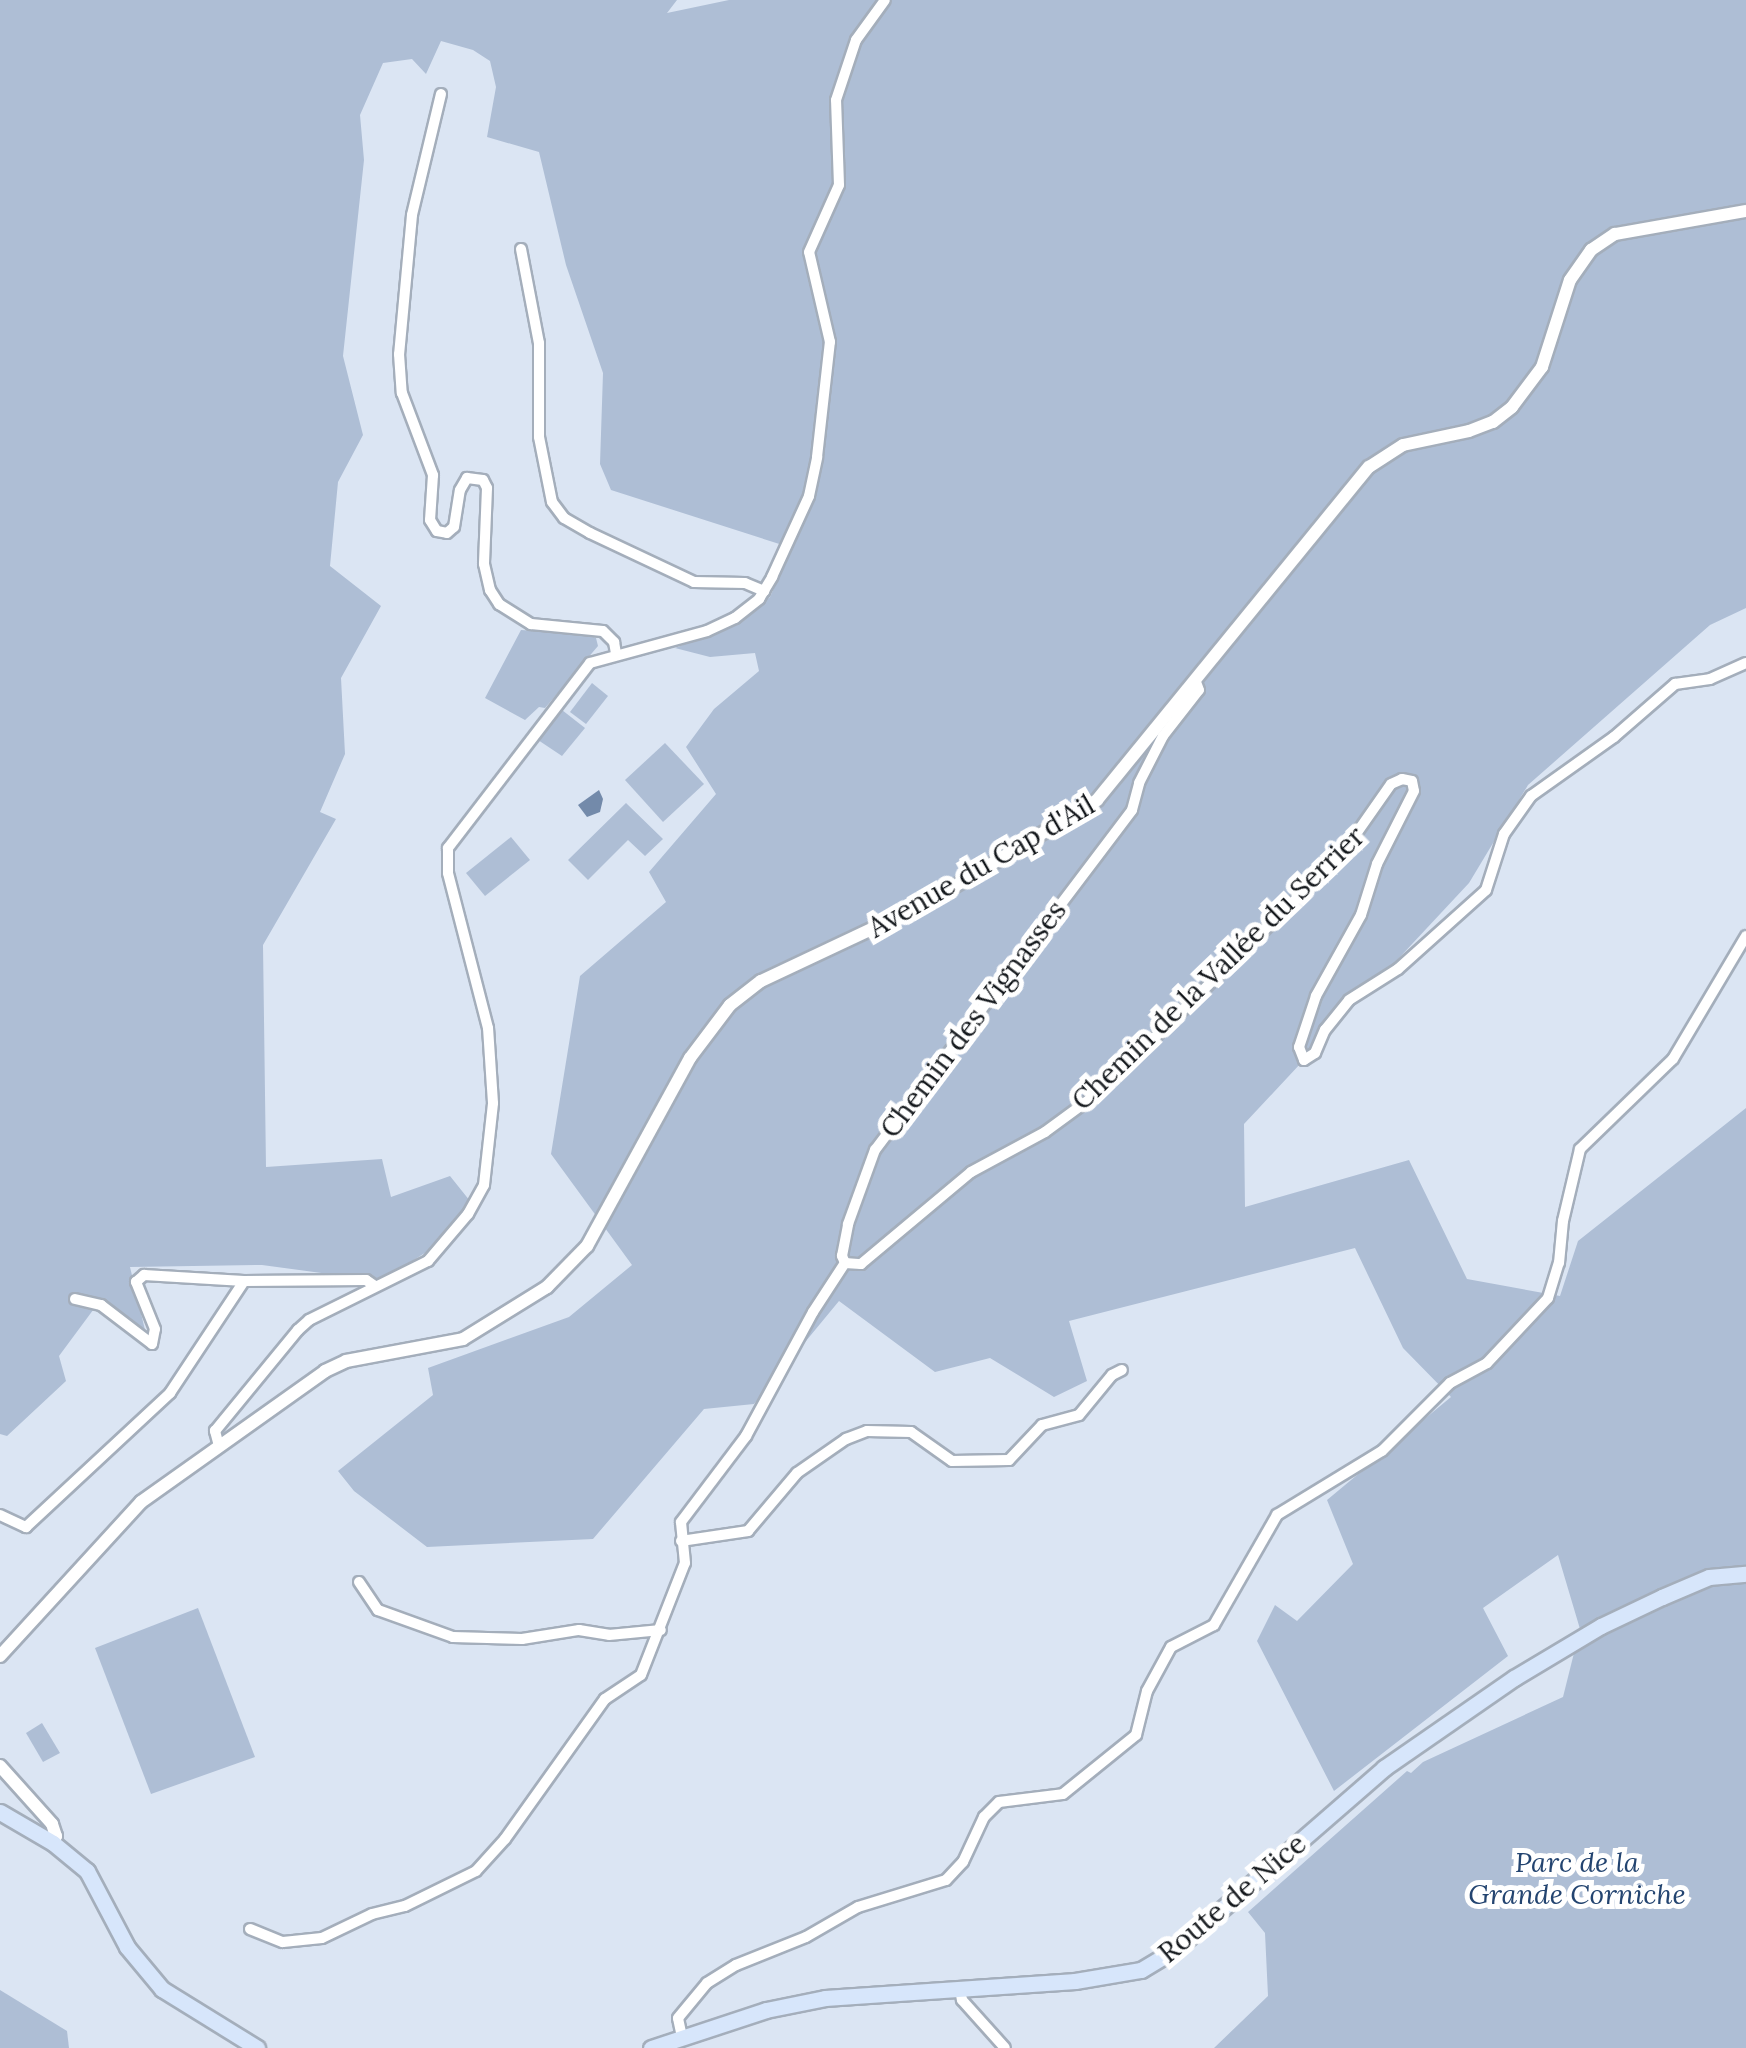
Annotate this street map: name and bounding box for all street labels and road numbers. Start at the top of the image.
street label: Avenue du Cap d'Ail [862,788,1100,944]
street label: Chemin de la Vallée du Serrier [1065,819,1371,1117]
street label: Chemin des Vignasses [873,894,1073,1144]
street label: Route de Nice [1151,1827,1313,1969]

